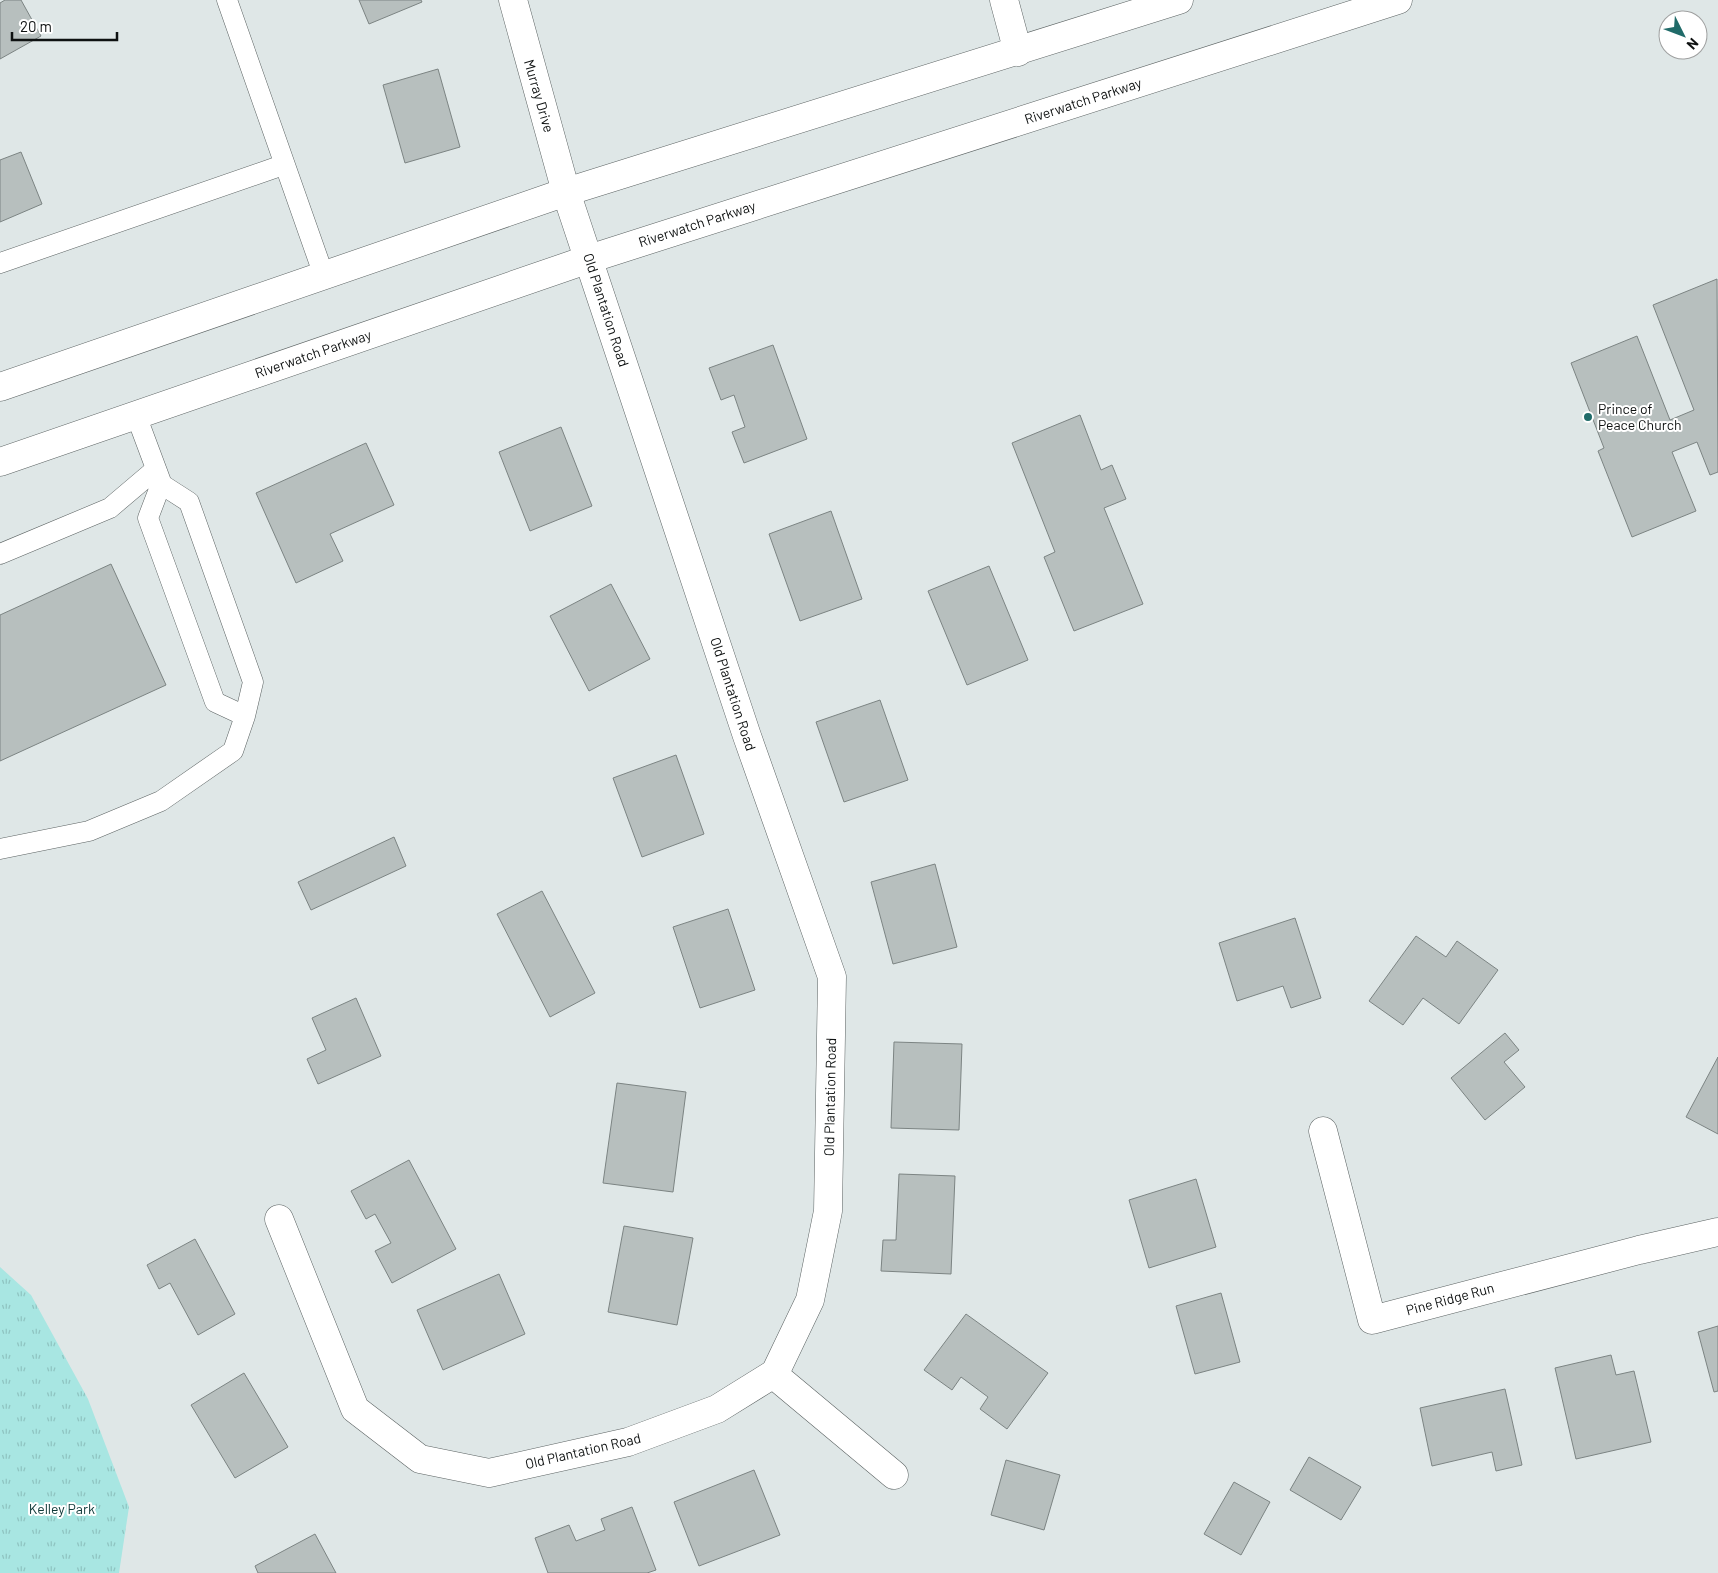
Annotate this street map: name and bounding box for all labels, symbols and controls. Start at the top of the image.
scale bar [12,10,118,42]
north arrow [1658,10,1708,60]
text: 20 m [20,17,52,35]
text: N [1684,35,1702,53]
street label: Murray Drive [521,57,558,134]
street label: Riverwatch Parkway [1022,73,1144,127]
street label: Riverwatch Parkway [636,196,758,250]
street label: Old Plantation Road [580,251,633,369]
street label: Riverwatch Parkway [252,325,374,381]
place label: Prince of Peace Church [1598,400,1681,433]
marker: Prince of Peace Church [1582,411,1594,423]
street label: Old Plantation Road [707,635,760,753]
street label: Old Plantation Road [820,1038,839,1156]
street label: Pine Ridge Run [1404,1279,1496,1318]
street label: Old Plantation Road [523,1429,642,1472]
park label: Kelley Park [29,1500,95,1517]

